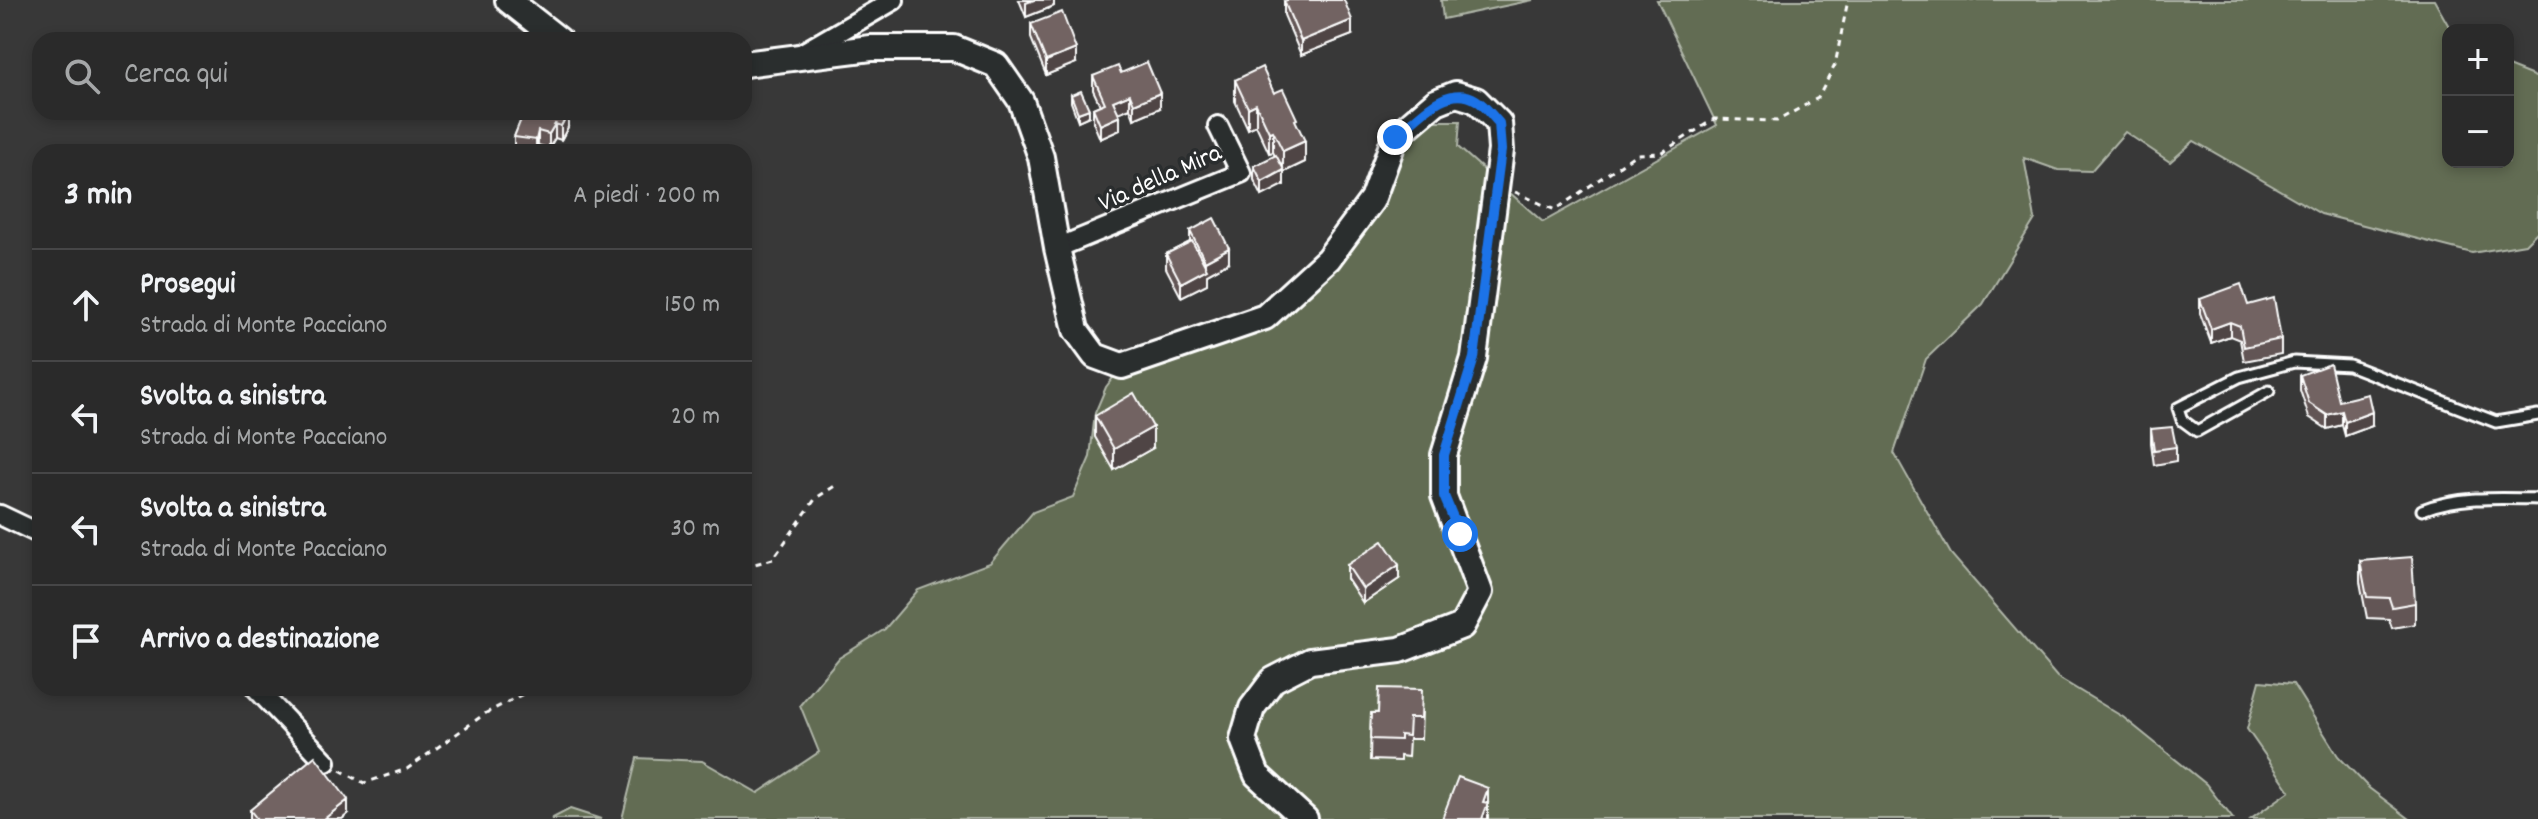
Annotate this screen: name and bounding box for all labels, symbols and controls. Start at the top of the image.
map controls [2442,24,2514,168]
button: + [2442,24,2514,96]
search box [32,32,752,120]
icon: search [60,54,104,98]
text: Cerca qui [124,55,228,98]
button: − [2442,96,2514,168]
route end [1377,119,1413,155]
street label: Via della Mira [1093,135,1229,223]
text: 3 min [64,172,132,221]
text: A piedi · 200 m [573,178,720,215]
text: Prosegui [140,265,236,308]
icon: ahead [64,283,108,327]
text: 150 m [664,287,720,324]
text: Strada di Monte Pacciano [140,308,387,345]
text: Svolta a sinistra [140,377,326,420]
icon: left [64,395,108,439]
text: 20 m [671,399,720,436]
text: Strada di Monte Pacciano [140,420,387,457]
text: Svolta a sinistra [140,489,326,532]
icon: left [64,507,108,551]
text: 30 m [670,511,720,548]
route start [1442,516,1478,552]
text: Strada di Monte Pacciano [140,532,387,569]
icon: arrive [64,619,108,663]
text: Arrivo a destinazione [140,620,380,663]

